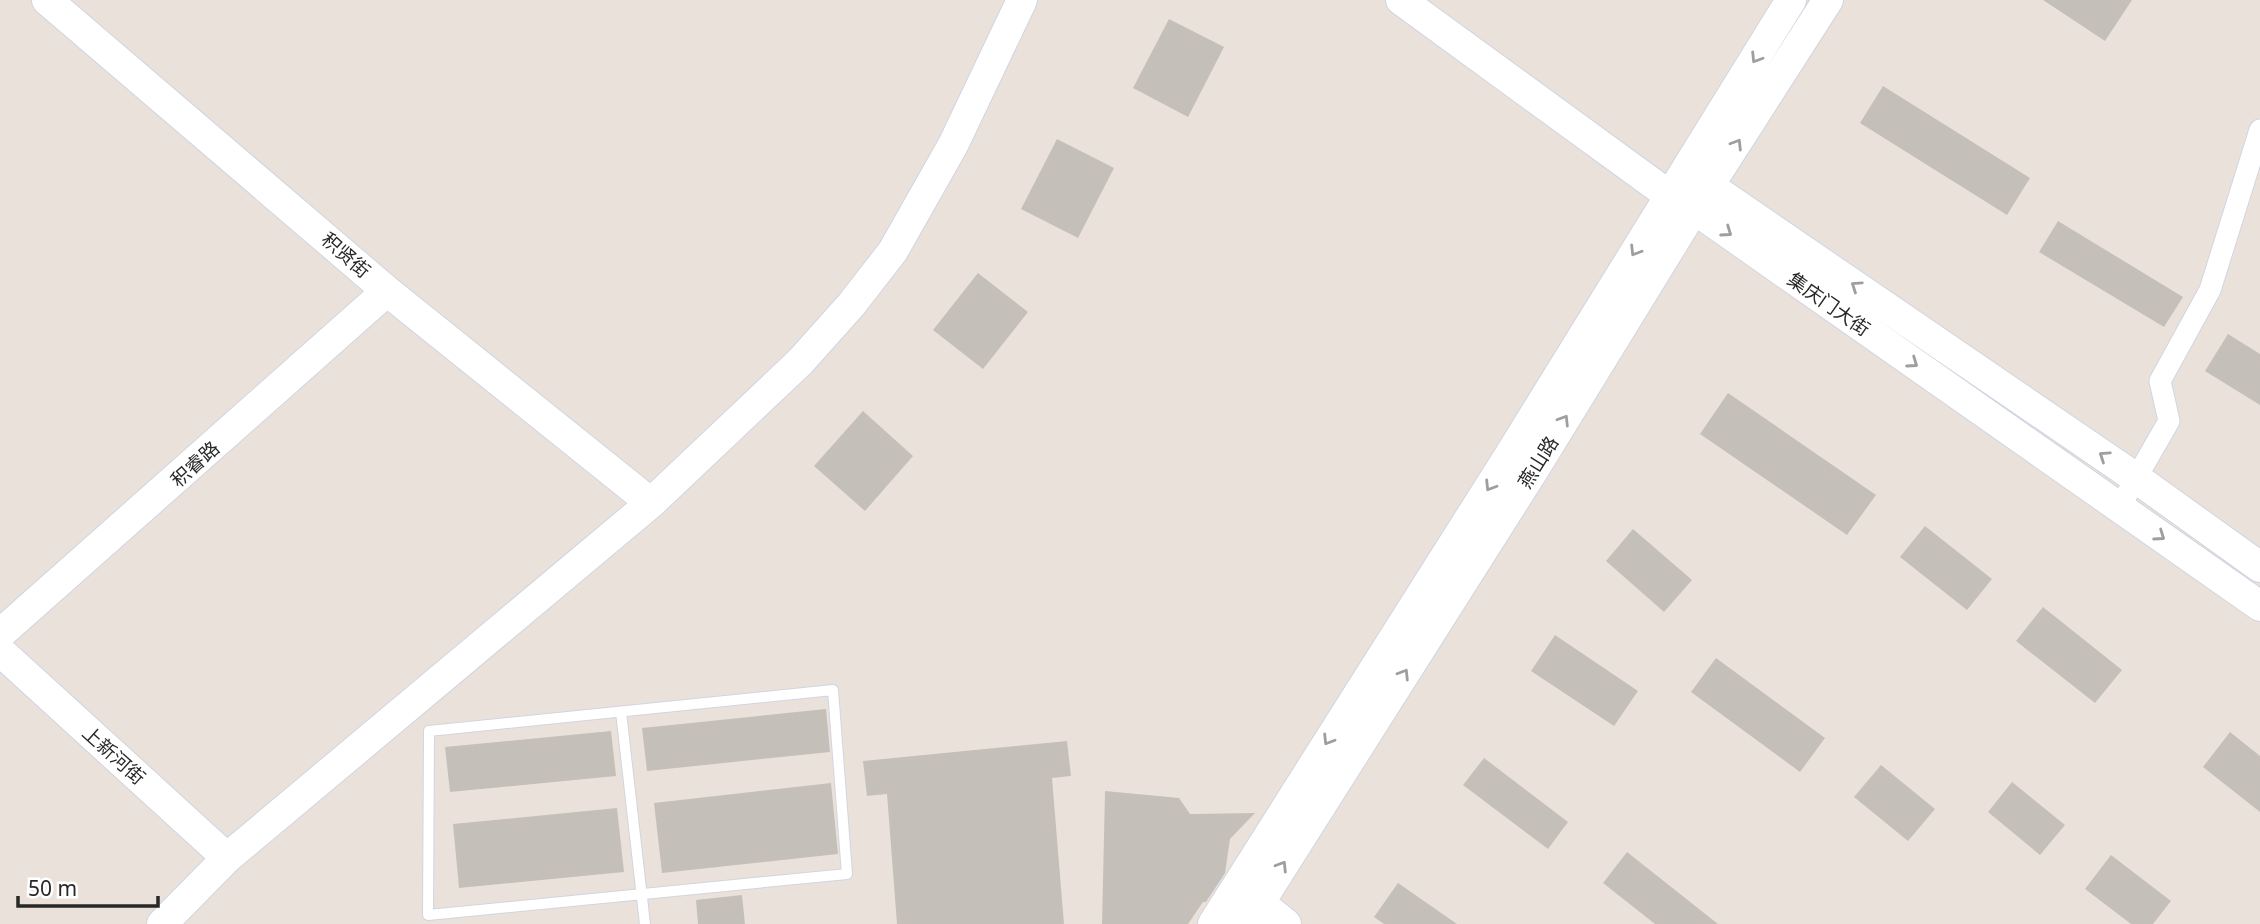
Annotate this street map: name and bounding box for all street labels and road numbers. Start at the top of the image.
street label: 积贤街 [316,226,376,284]
street label: 集庆门大街 [1783,266,1875,342]
street label: 燕山路 [1512,431,1564,493]
street label: 积睿路 [165,435,225,493]
street label: 上新河街 [77,720,151,790]

